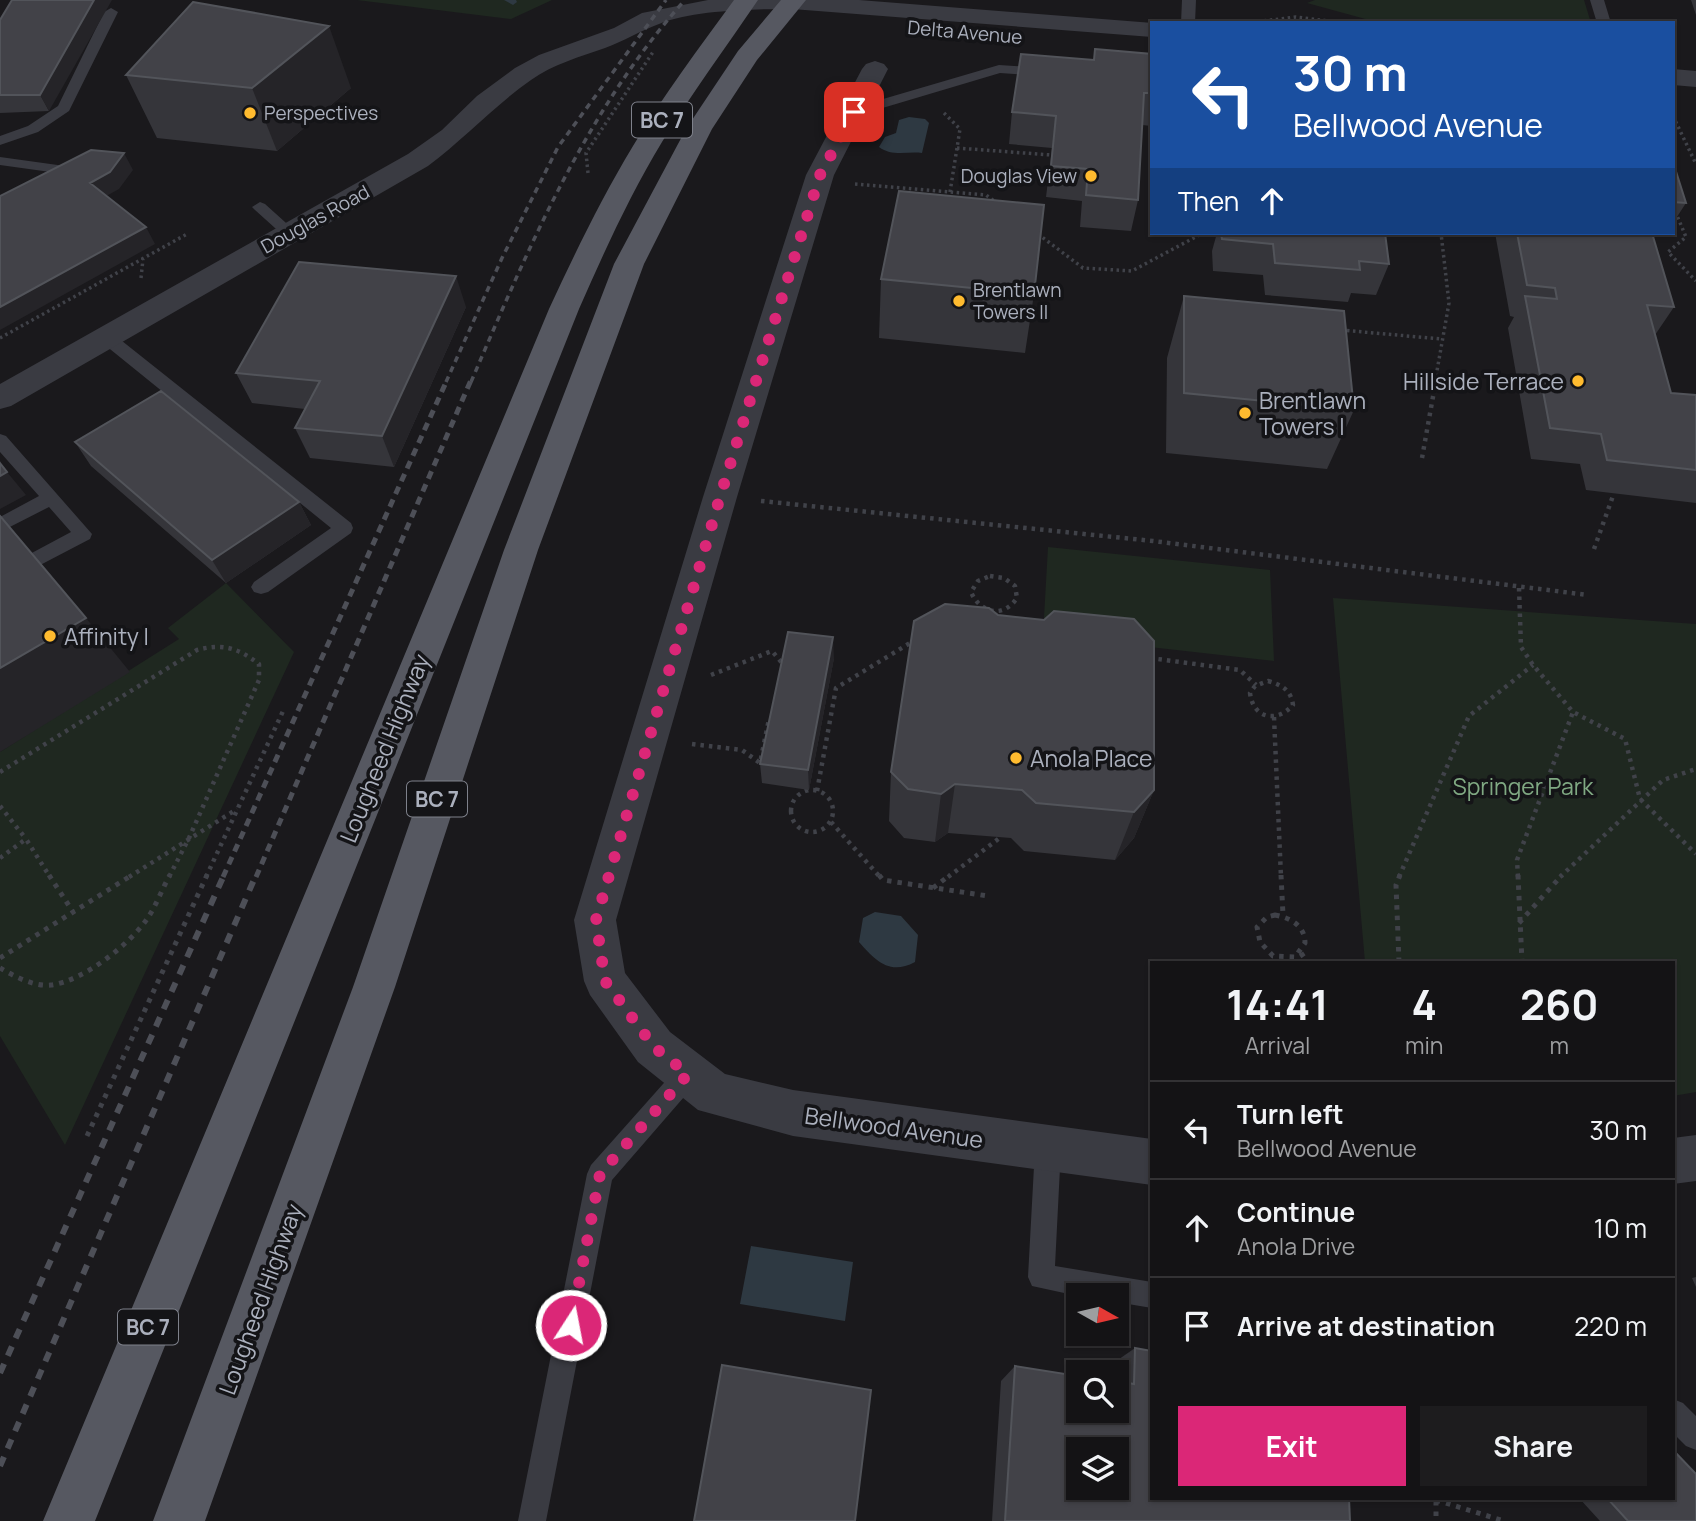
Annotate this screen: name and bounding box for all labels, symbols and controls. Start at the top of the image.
street label: Delta Avenue [906,14,1024,50]
text: 30 m [1293,39,1408,106]
icon: left [1178,49,1269,140]
pin [824,82,884,142]
icon: arrive [835,93,873,131]
place label: Perspectives [264,100,378,126]
road number: BC 7 [632,102,692,138]
text: Bellwood Avenue [1293,103,1543,147]
marker: Perspectives [242,105,258,121]
place label: Douglas View [961,163,1077,189]
marker: Douglas View [1083,168,1099,184]
street label: Douglas Road [256,178,374,260]
icon: ahead [1253,182,1291,220]
text: Then [1178,183,1239,219]
place label: Brentlawn Towers II [973,277,1062,325]
marker: Brentlawn Towers II [951,293,967,309]
place label: Hillside Terrace [1403,365,1564,397]
marker: Hillside Terrace [1570,373,1586,389]
place label: Brentlawn Towers I [1259,384,1366,442]
marker: Brentlawn Towers I [1237,405,1253,421]
place label: Affinity I [64,620,149,652]
marker: Affinity I [42,628,58,644]
street label: Lougheed Highway [332,649,436,847]
place label: Anola Place [1030,742,1152,774]
marker: Anola Place [1008,750,1024,766]
park label: Springer Park [1453,770,1594,802]
road number: BC 7 [407,782,467,816]
text: 14:41 [1226,975,1329,1033]
text: 4 [1411,975,1437,1033]
text: 260 [1520,975,1599,1033]
text: Arrival [1245,1029,1310,1061]
text: min [1405,1029,1444,1061]
text: m [1549,1029,1569,1061]
text: Turn left [1237,1096,1344,1132]
street label: Bellwood Avenue [803,1099,985,1155]
icon: left [1178,1111,1216,1149]
text: 30 m [1590,1112,1647,1148]
text: Bellwood Avenue [1237,1132,1417,1164]
text: Continue [1237,1194,1355,1230]
street label: Lougheed Highway [211,1199,309,1399]
icon: ahead [1178,1209,1216,1247]
text: 10 m [1594,1210,1647,1246]
text: Anola Drive [1237,1230,1355,1262]
north arrow [1066,1283,1129,1346]
map controls [1066,1283,1129,1500]
position arrow [534,1288,608,1362]
icon: arrive [1178,1307,1216,1345]
text: Arrive at destination [1237,1308,1495,1344]
text: 220 m [1574,1308,1647,1344]
road number: BC 7 [118,1310,178,1344]
button: search [1066,1360,1129,1423]
button: Exit [1178,1406,1406,1486]
button: Share [1420,1406,1647,1486]
button: layers [1066,1437,1129,1500]

